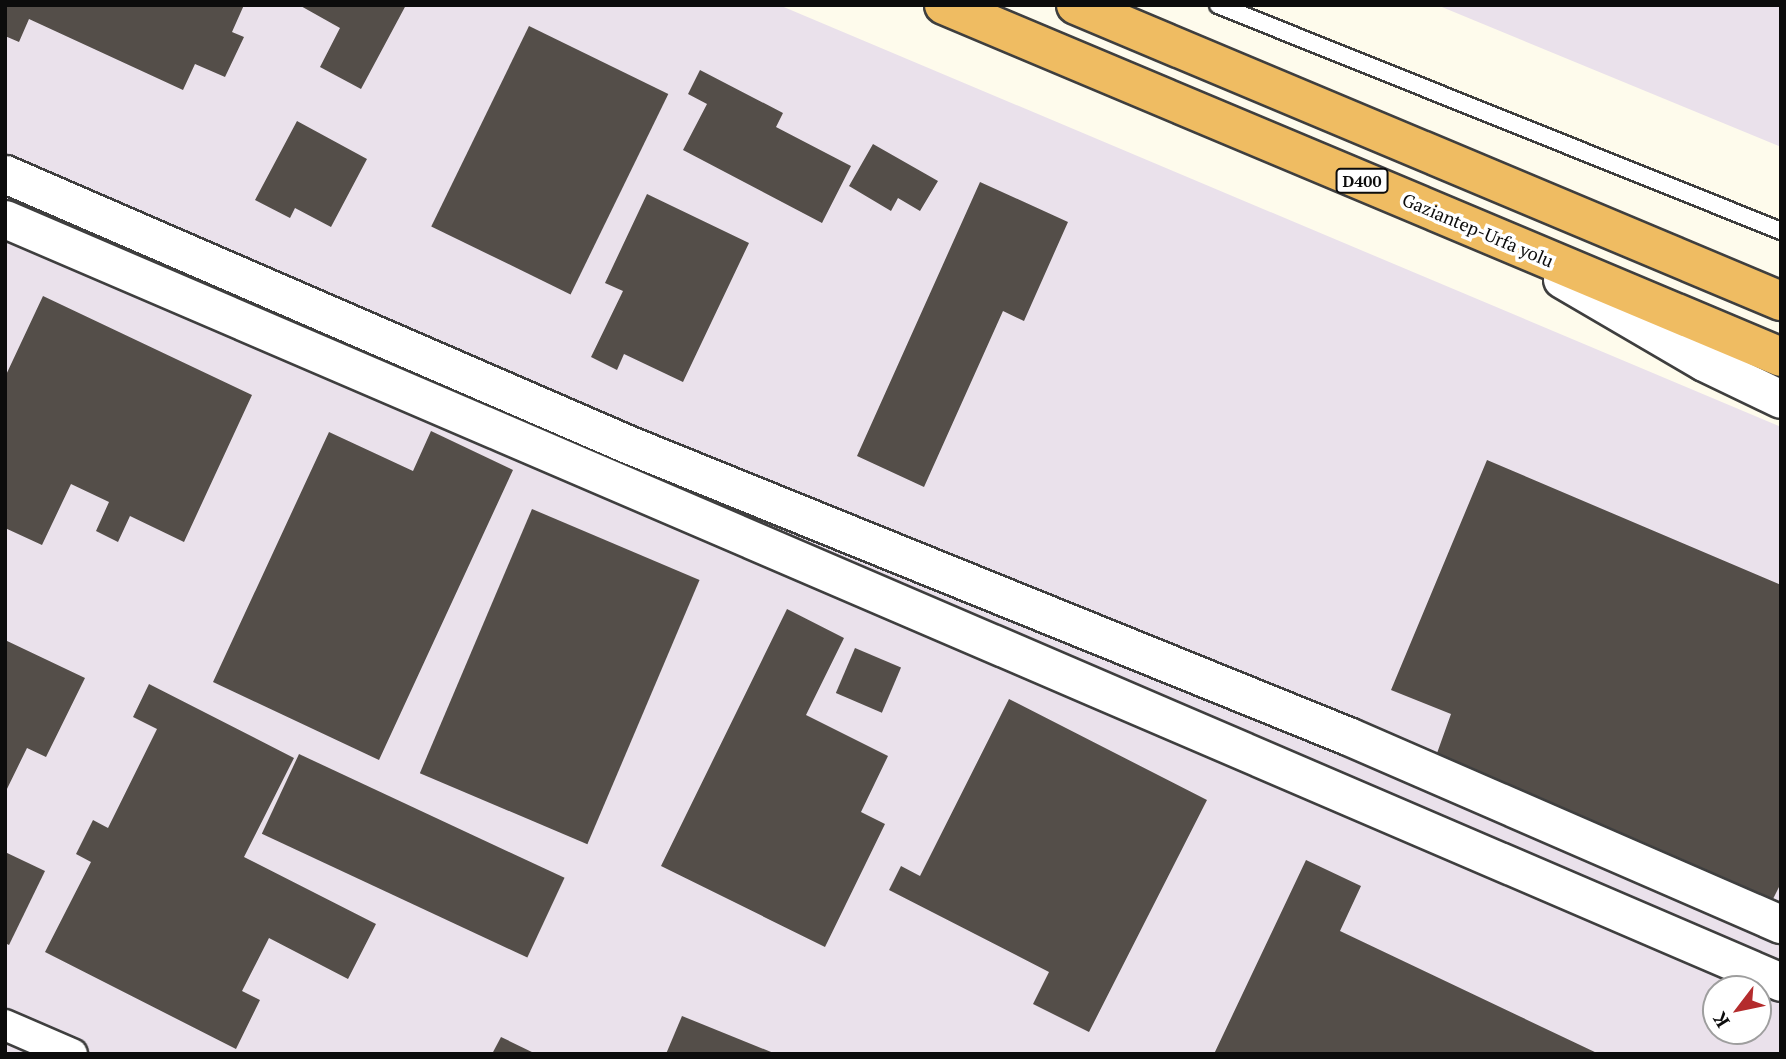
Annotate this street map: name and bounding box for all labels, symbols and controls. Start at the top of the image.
road number: D400 [1334,168,1390,194]
street label: Gaziantep-Urfa yolu [1399,188,1557,272]
north arrow [1702,975,1772,1045]
text: K [1706,1008,1735,1033]

